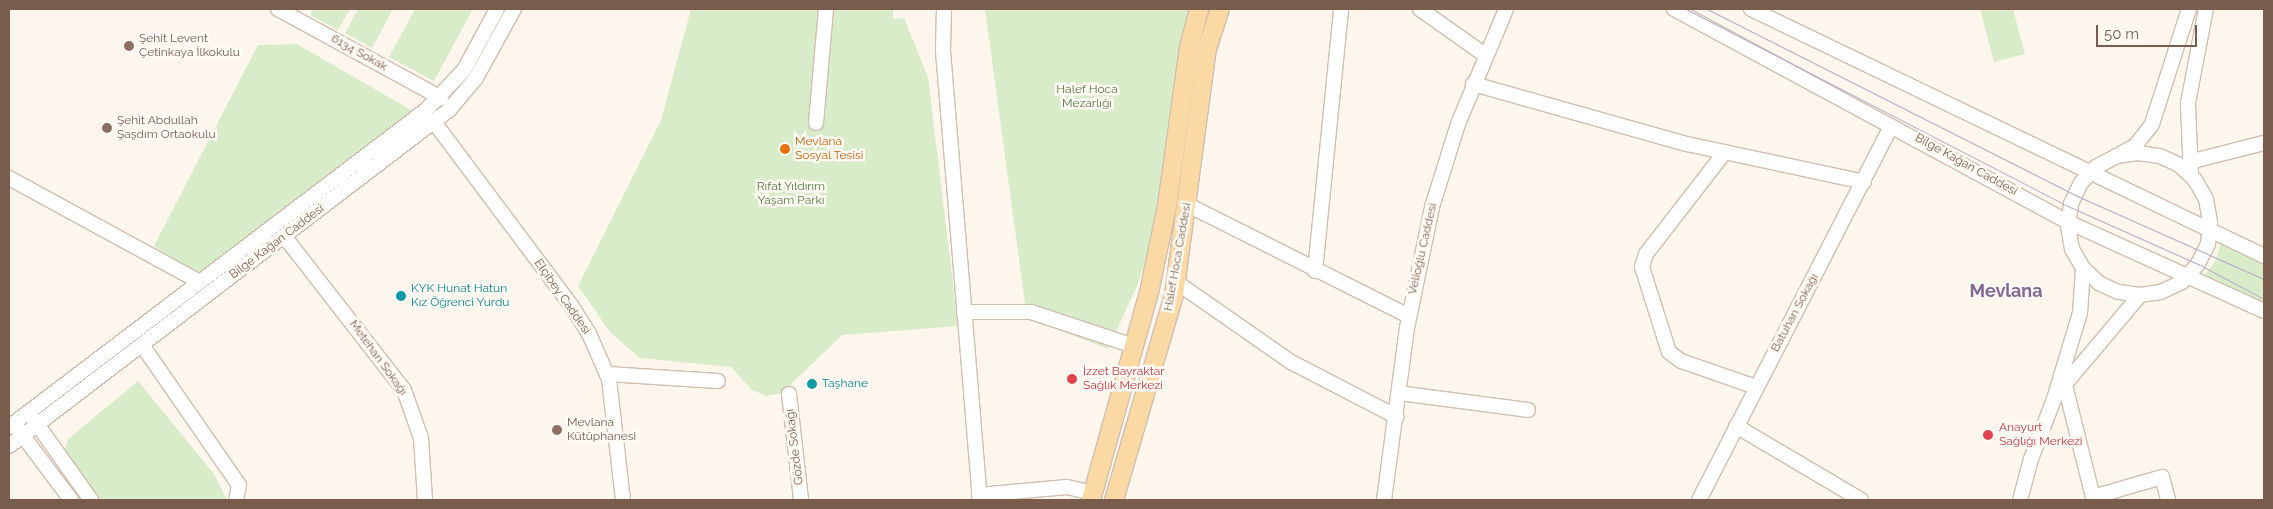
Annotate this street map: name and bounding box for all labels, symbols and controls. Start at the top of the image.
scale bar [2098,15,2199,47]
text: 50 m [2104,25,2139,43]
place label: Şehit Levent Çetinkaya İlkokulu [139,32,240,60]
street label: 6134 Sokak [328,32,390,74]
marker: Şehit Levent Çetinkaya İlkokulu [123,40,135,52]
park label: Halef Hoca Mezarlığı [1056,83,1118,111]
place label: Şehit Abdullah Şaşdım Ortaokulu [117,114,216,142]
marker: Şehit Abdullah Şaşdım Ortaokulu [101,122,113,134]
street label: Bilge Kağan Caddesi [1912,131,2020,199]
place label: Mevlana Sosyal Tesisi [795,135,864,163]
marker: Mevlana Sosyal Tesisi [779,143,791,155]
park label: Rıfat Yıldırım Yaşam Parkı [757,180,825,208]
street label: Bilge Kağan Caddesi [227,202,327,282]
street label: Halef Hoca Caddesi [1161,202,1195,312]
street label: Velioğlu Caddesi [1405,202,1441,296]
street label: Elçibey Caddesi [531,257,593,337]
street label: Batuhan Sokağı [1768,271,1822,355]
district label: Mevlana [1969,280,2043,302]
place label: KYK Hunat Hatun Kız Öğrenci Yurdu [411,282,510,310]
marker: KYK Hunat Hatun Kız Öğrenci Yurdu [395,290,407,302]
street label: Metehan Sokağı [346,318,410,398]
place label: İzzet Bayraktar Sağlık Merkezi [1083,365,1164,393]
marker: İzzet Bayraktar Sağlık Merkezi [1065,372,1079,386]
place label: Taşhane [822,377,868,391]
marker: Taşhane [806,378,818,390]
street label: Gözde Sokağı [783,408,807,486]
place label: Mevlana Kütüphanesi [567,416,636,444]
place label: Anayurt Sağlığı Merkezi [1999,421,2082,449]
marker: Mevlana Kütüphanesi [551,424,563,436]
marker: Anayurt Sağlığı Merkezi [1981,428,1995,442]

